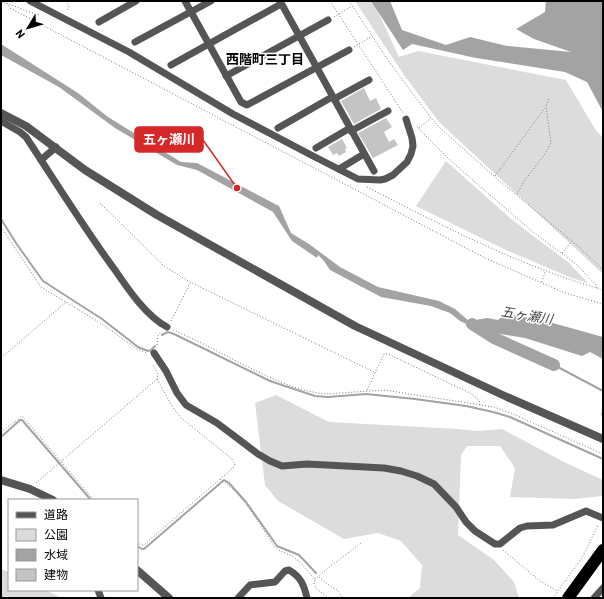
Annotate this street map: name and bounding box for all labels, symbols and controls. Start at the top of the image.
north arrow [8,8,48,48]
text: N [12,28,27,41]
district label: 西階町三丁目 [226,51,304,67]
callout: 五ヶ瀬川 [135,127,203,152]
text: 五ヶ瀬川 [143,131,195,147]
water label: 五ヶ瀬川 [500,303,556,327]
legend [8,499,138,591]
text: 道路 [44,507,68,521]
text: 公園 [44,527,68,541]
text: 水域 [44,547,68,561]
text: 建物 [44,567,68,581]

